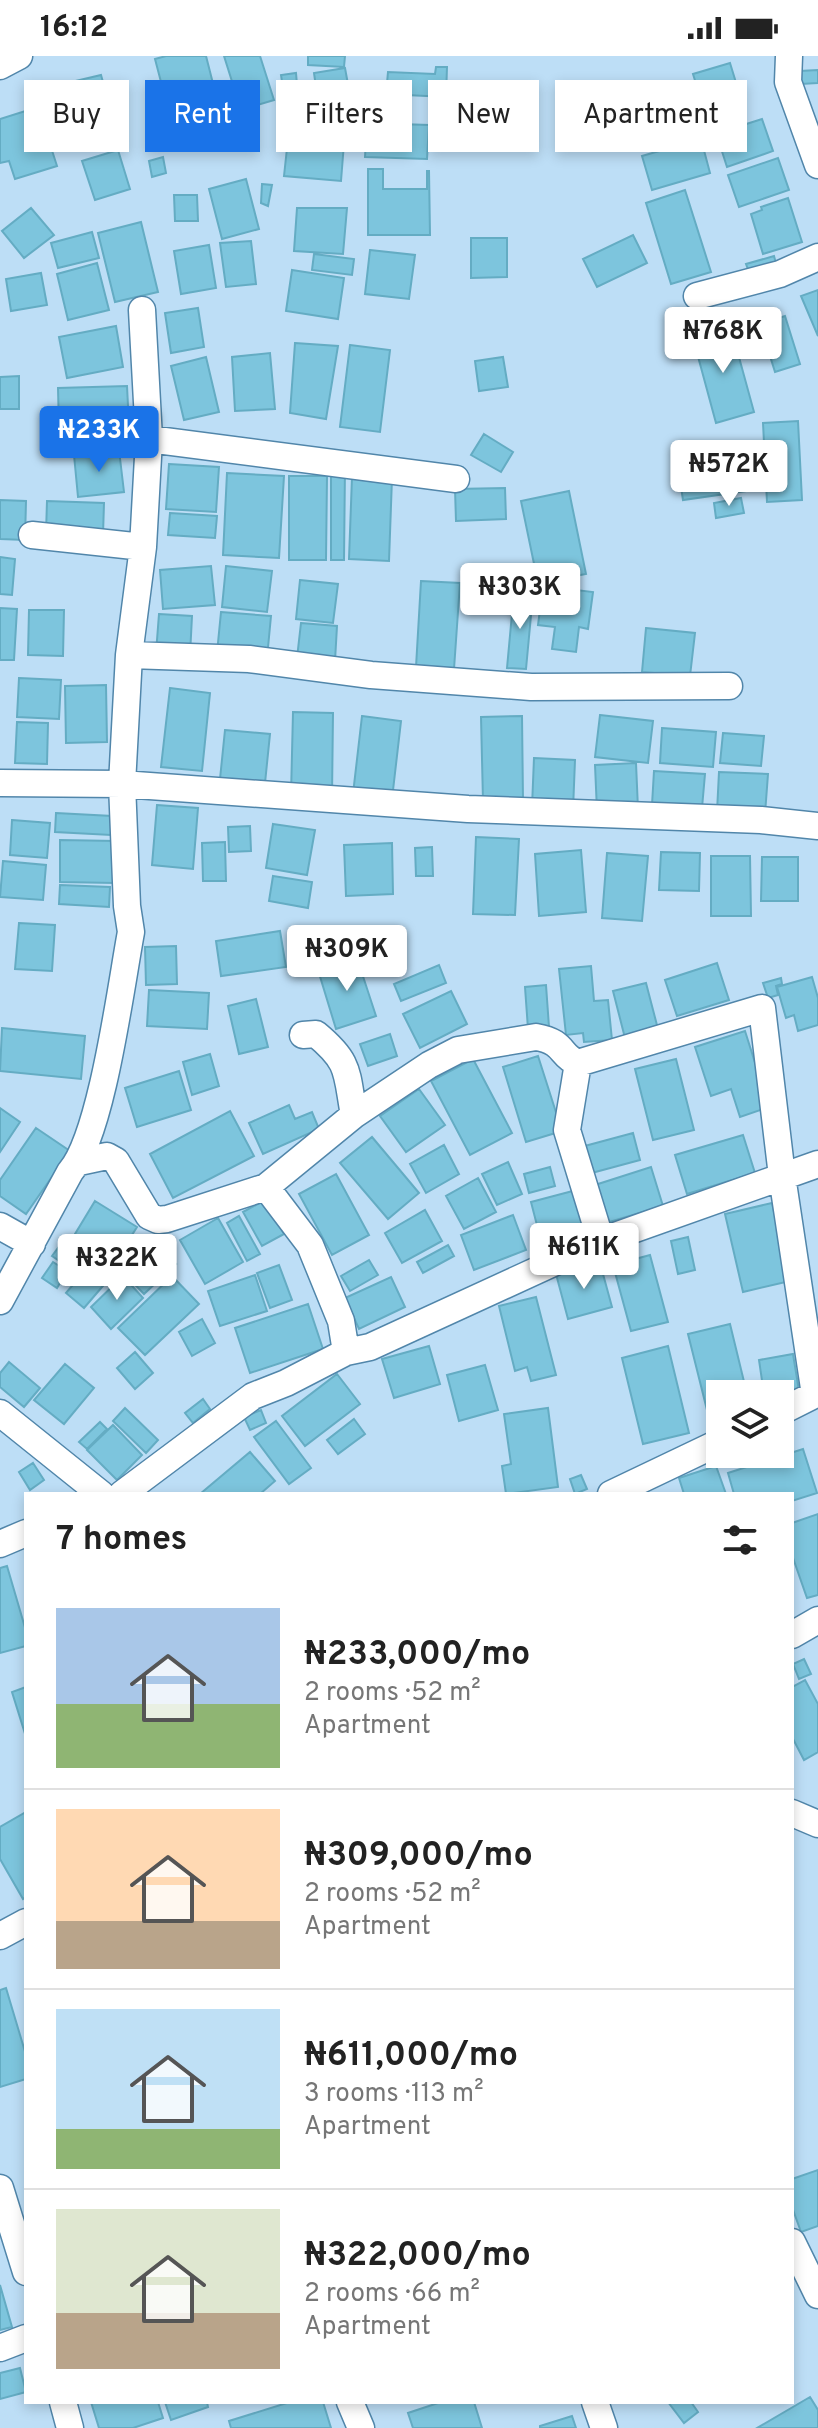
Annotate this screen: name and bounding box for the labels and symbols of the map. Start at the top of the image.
pin: ₦768K [667,307,779,375]
pin: ₦233K [43,406,155,474]
pin: ₦572K [673,440,785,508]
pin: ₦303K [464,563,576,631]
pin: ₦309K [291,925,403,993]
pin: ₦611K [528,1223,640,1291]
pin: ₦322K [61,1234,173,1302]

